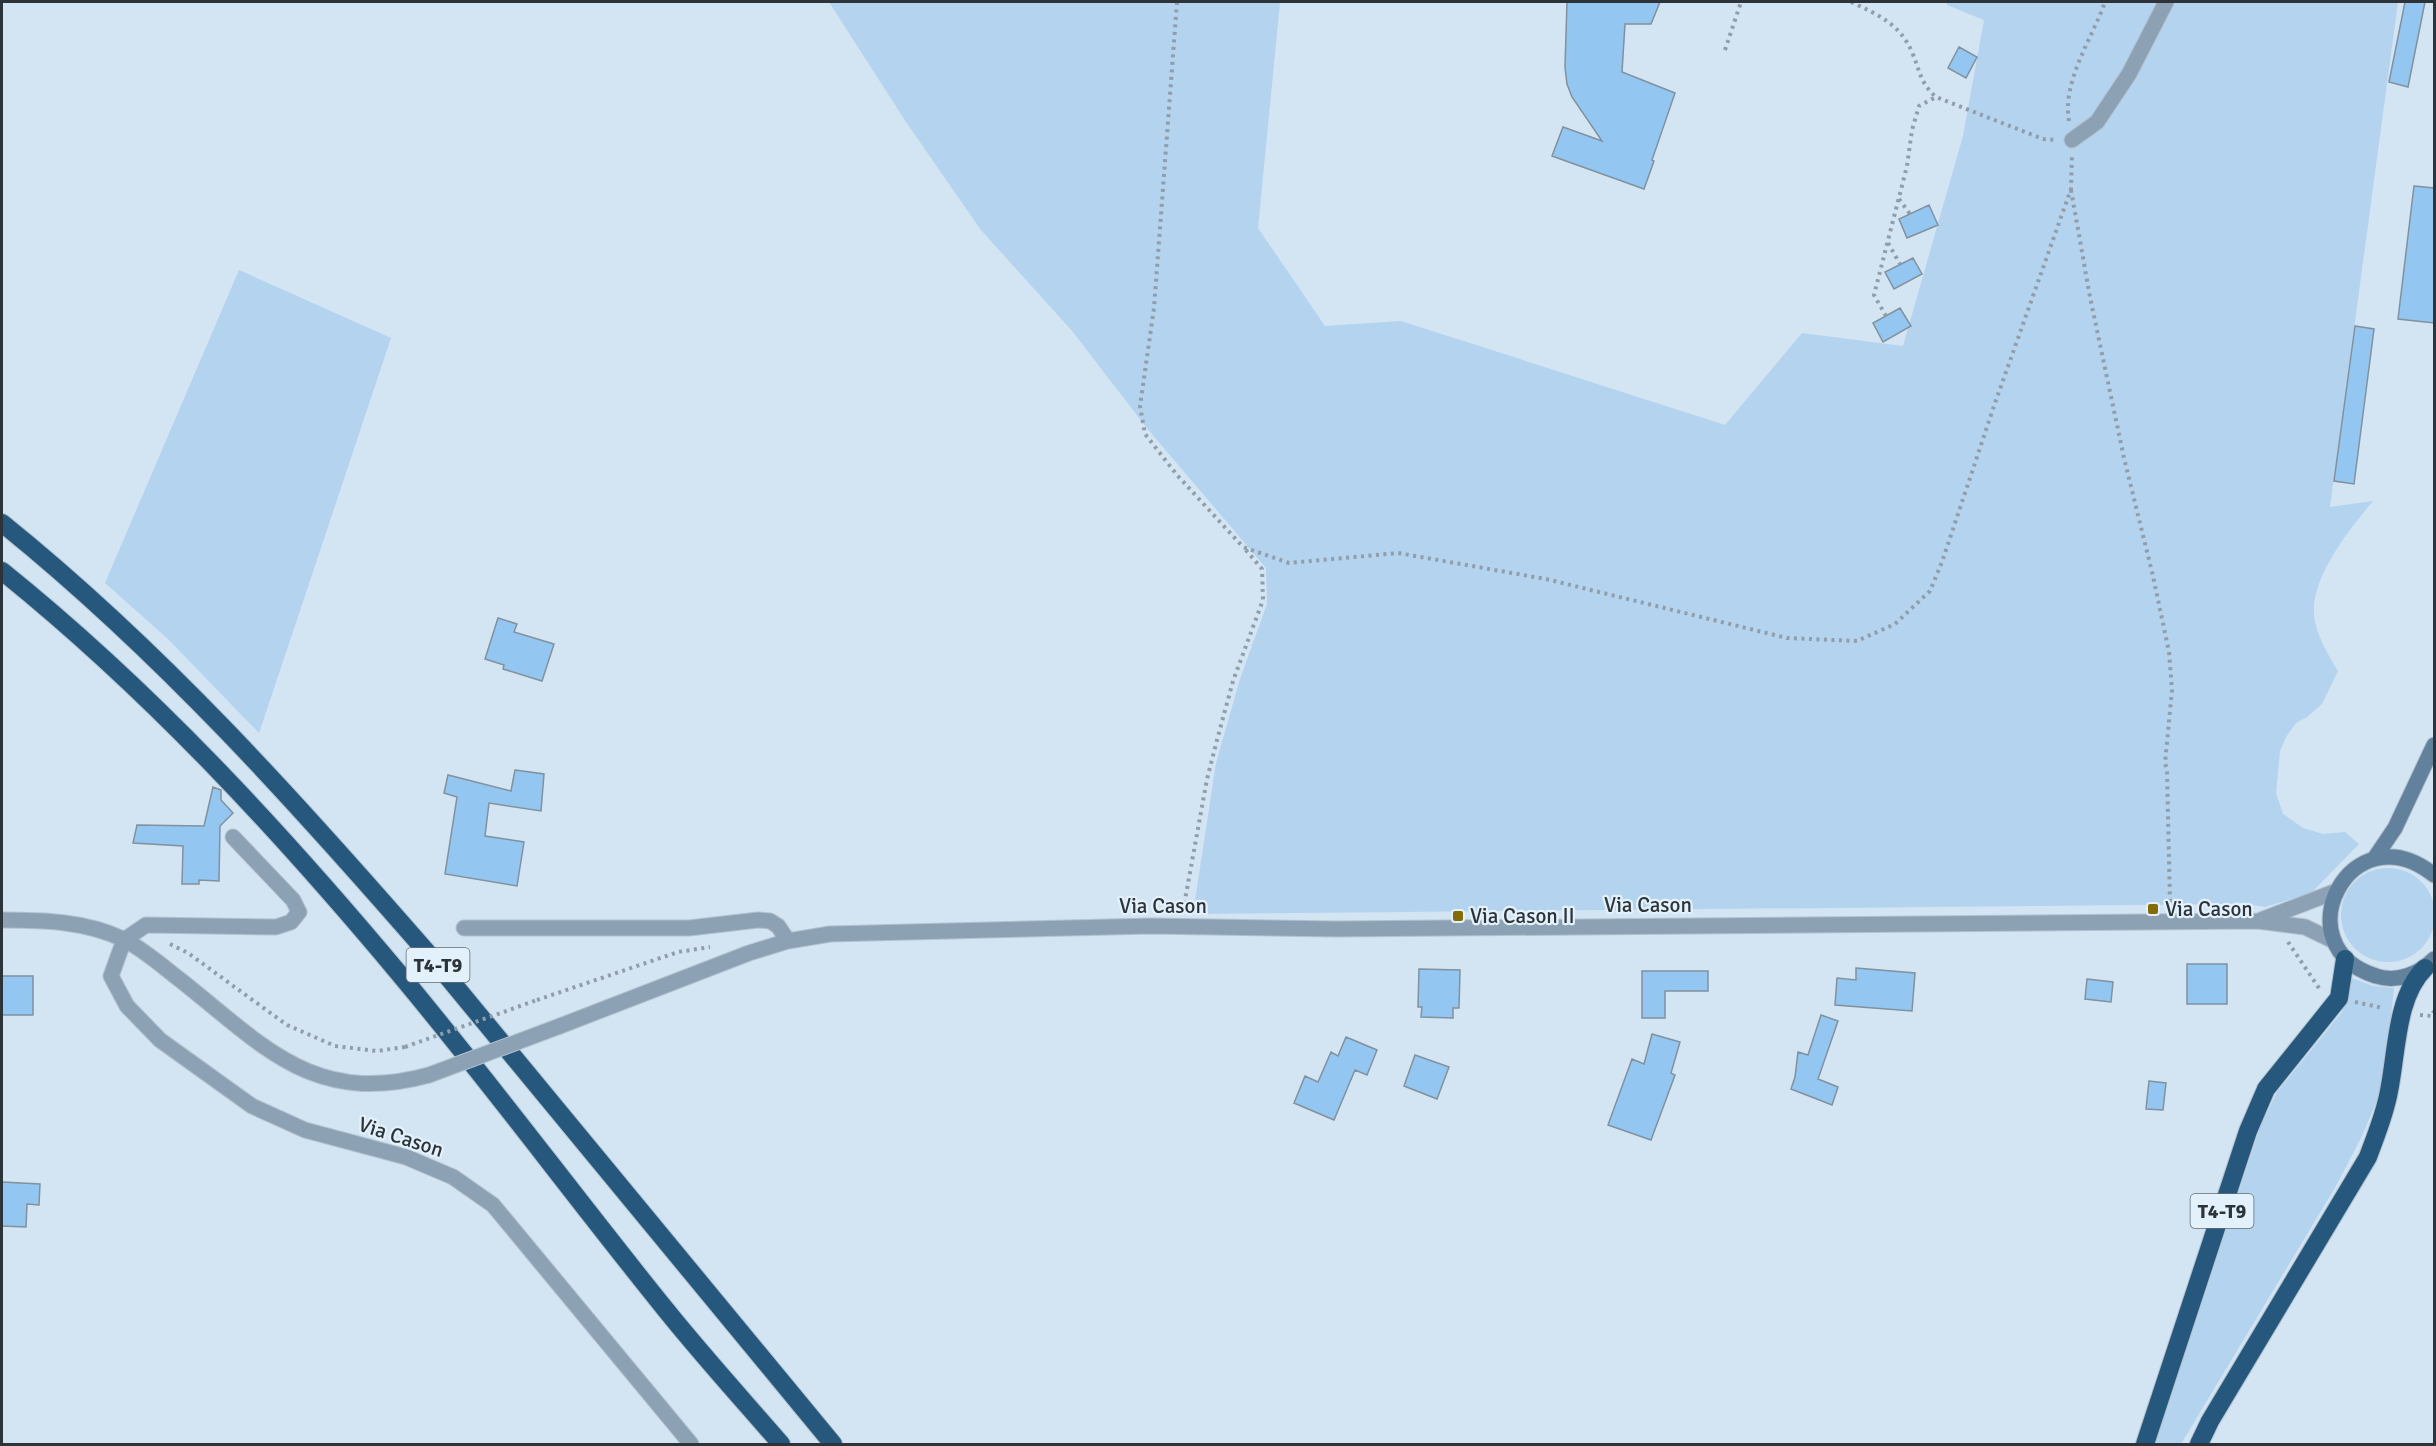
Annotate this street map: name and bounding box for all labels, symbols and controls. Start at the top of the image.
street label: Via Cason [1604,892,1692,918]
street label: Via Cason [1119,893,1207,919]
place label: Via Cason [2165,896,2253,922]
marker: Via Cason [2146,902,2160,916]
place label: Via Cason II [1470,903,1575,929]
marker: Via Cason II [1451,909,1465,923]
road number: T4-T9 [406,948,470,982]
street label: Via Cason [355,1111,447,1163]
road number: T4-T9 [2190,1194,2254,1228]

